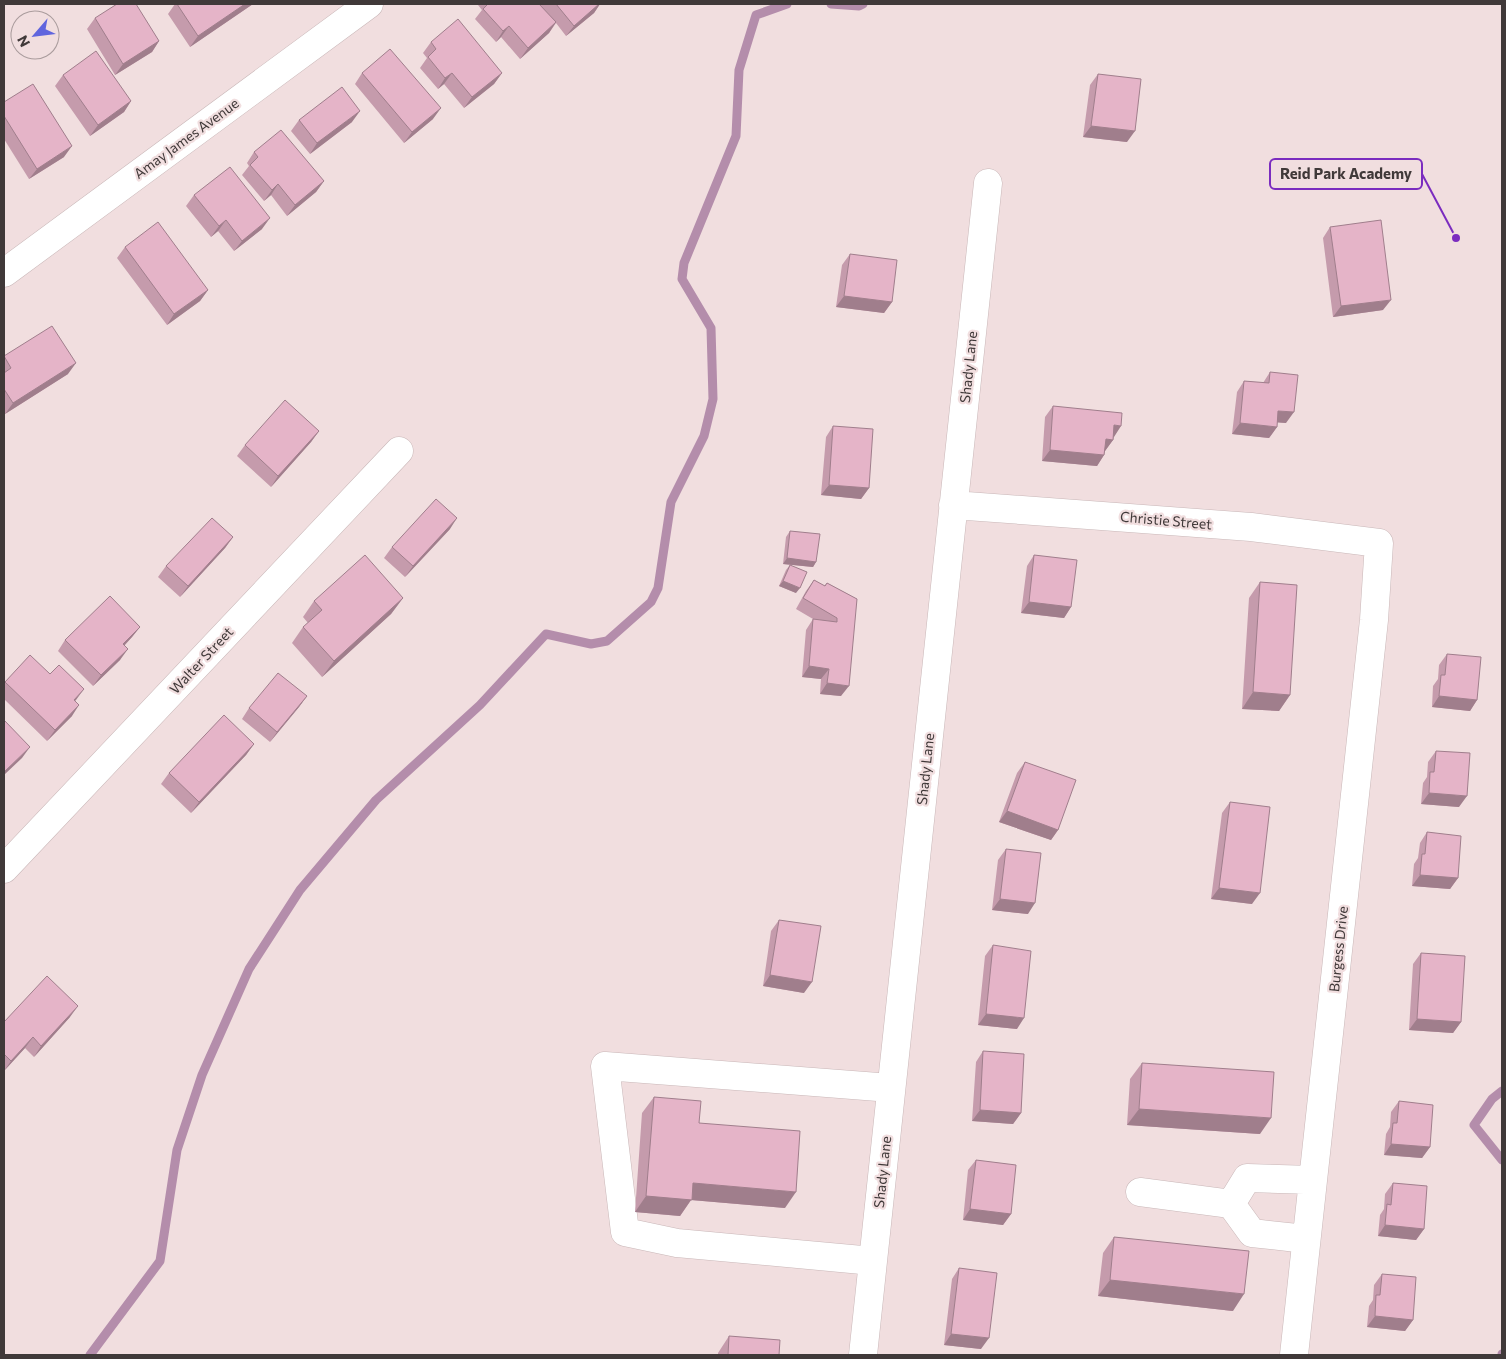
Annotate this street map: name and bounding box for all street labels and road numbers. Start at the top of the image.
street label: Amay James Avenue [130,94,242,182]
street label: Shady Lane [956,330,980,404]
street label: Christie Street [1119,508,1213,533]
street label: Walter Street [166,623,236,697]
street label: Shady Lane [913,732,937,806]
street label: Burgess Drive [1325,905,1351,993]
street label: Shady Lane [870,1135,894,1209]

